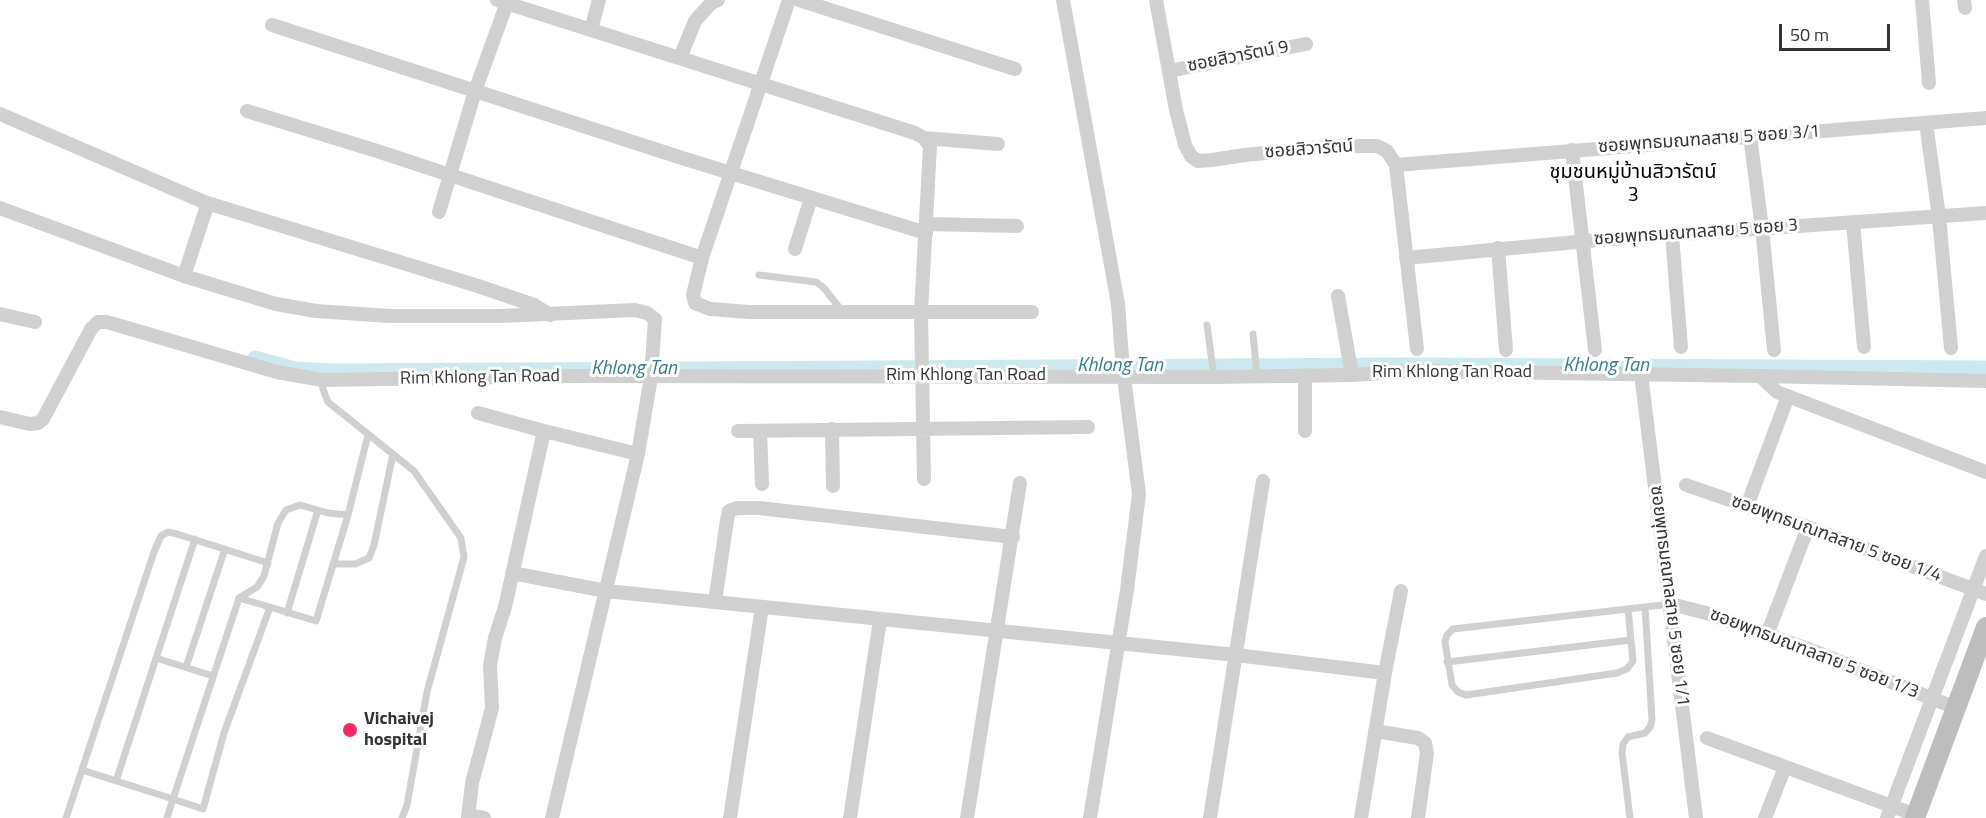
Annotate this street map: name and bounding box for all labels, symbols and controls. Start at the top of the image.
scale bar [1782,12,1893,50]
text: 50 m [1790,21,1829,48]
street label: ซอยสิวารัตน์ 9 [1185,37,1291,77]
street label: ซอยพุทธมณฑลสาย 5 ซอย 3/1 [1597,121,1821,159]
street label: ซอยสิวารัตน์ [1264,136,1354,164]
district label: ชุมชนหมู่บ้านสิวารัตน์ 3 [1549,161,1717,208]
street label: ซอยพุทธมณฑลสาย 5 ซอย 3 [1593,215,1799,251]
water label: Khlong Tan [1077,354,1163,378]
water label: Khlong Tan [1563,354,1649,378]
water label: Khlong Tan [591,357,677,381]
street label: Rim Khlong Tan Road [1372,362,1532,384]
street label: Rim Khlong Tan Road [886,365,1046,387]
street label: Rim Khlong Tan Road [400,366,560,390]
street label: ซอยพุทธมณฑลสาย 5 ซอย 1/1 [1645,484,1693,708]
street label: ซอยพุทธมณฑลสาย 5 ซอย 1/4 [1728,491,1944,587]
street label: ซอยพุทธมณฑลสาย 5 ซอย 1/3 [1706,604,1922,704]
place label: Vichaivej hospital [364,709,434,752]
marker: Vichaivej hospital [341,721,359,739]

